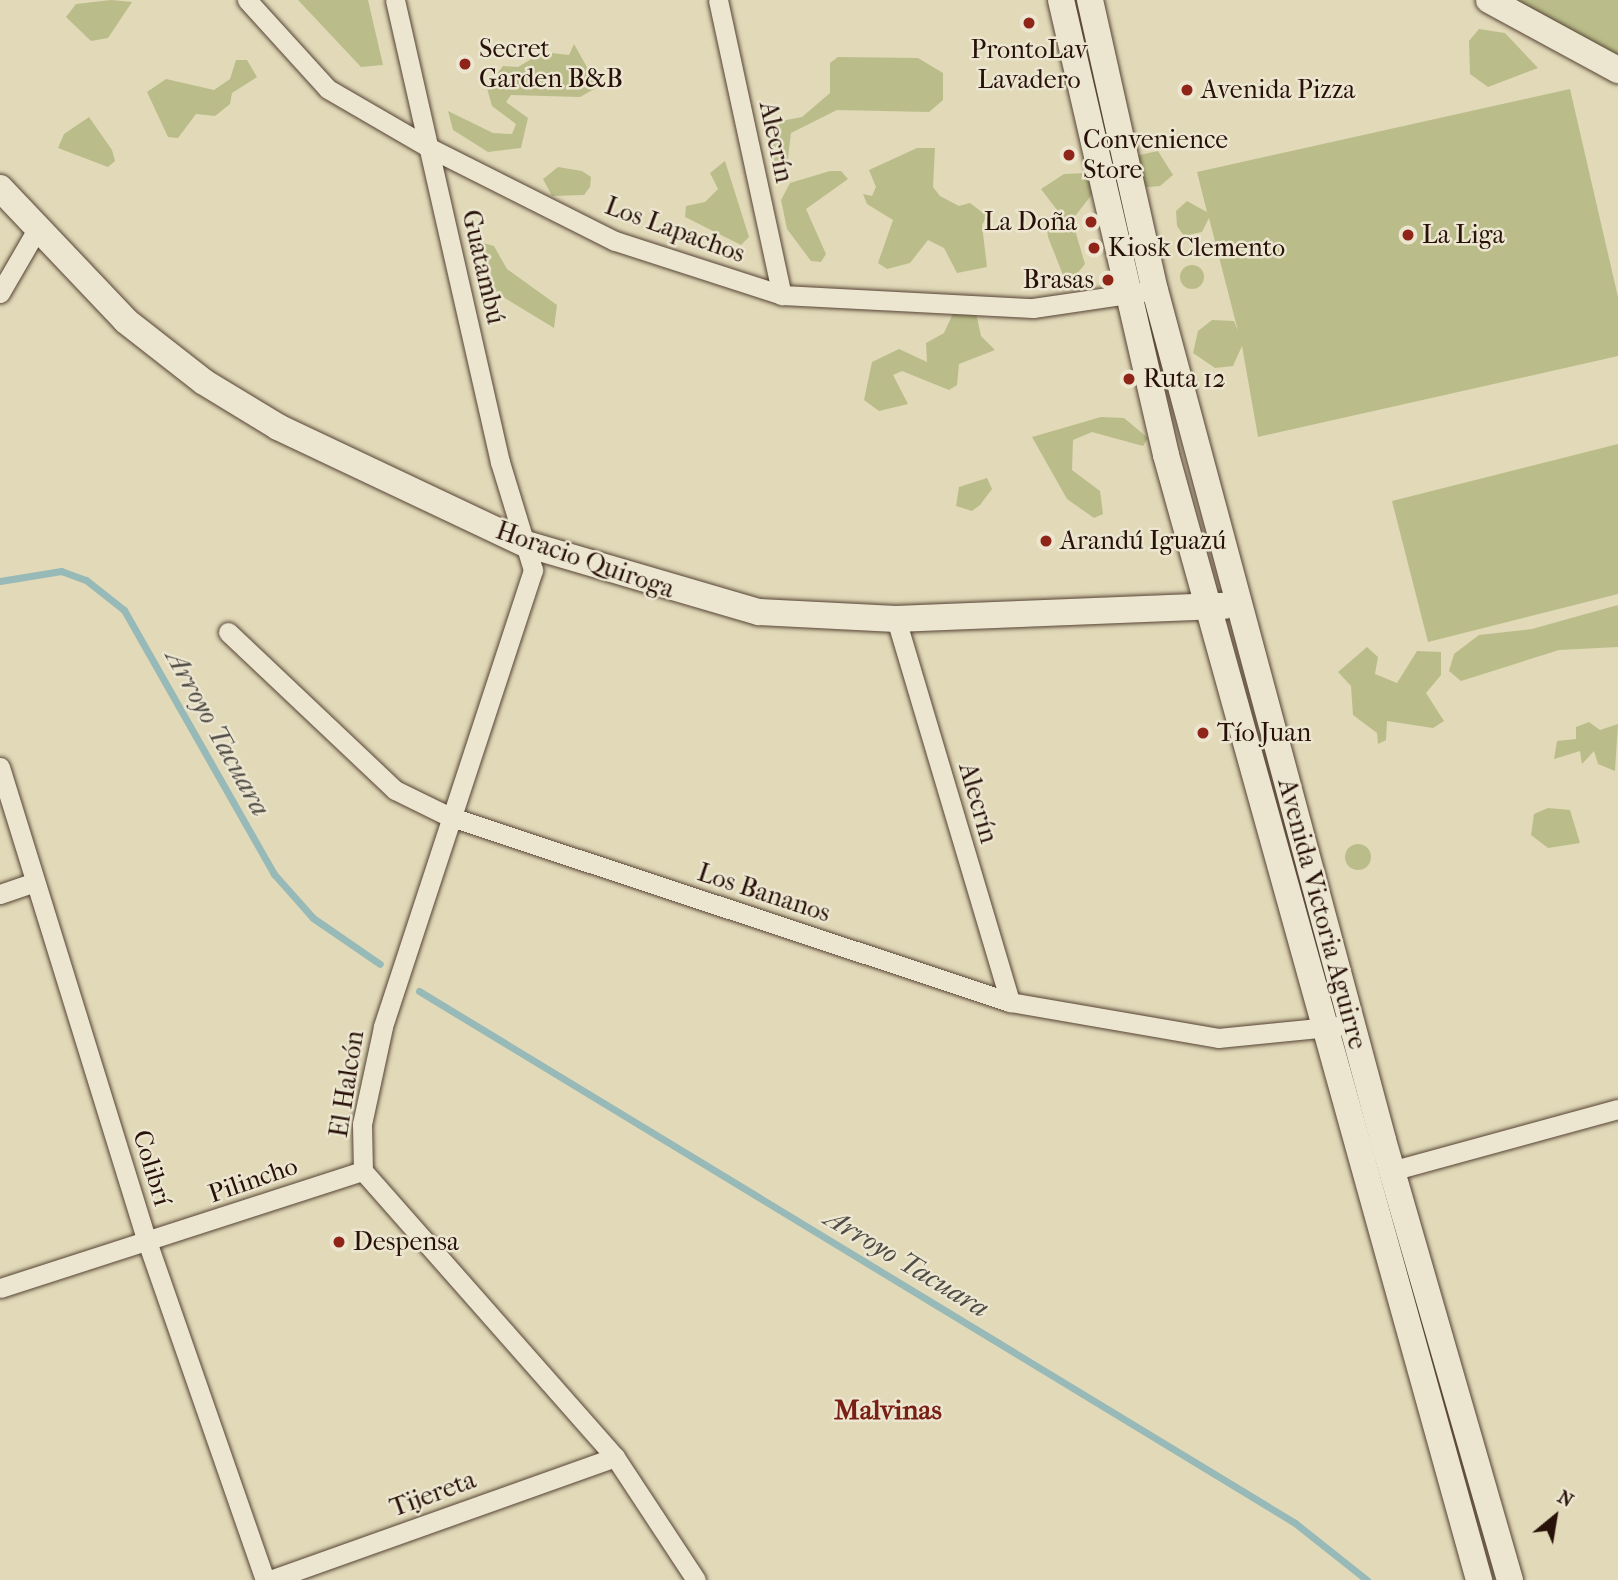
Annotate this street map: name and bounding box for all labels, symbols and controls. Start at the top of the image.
marker: ProntoLav Lavadero [1021,15,1037,31]
place label: Secret Garden B&B [479,33,623,94]
place label: ProntoLav Lavadero [970,34,1088,96]
marker: Secret Garden B&B [457,56,473,72]
place label: Avenida Pizza [1201,74,1355,106]
marker: Avenida Pizza [1179,82,1195,98]
street label: Alecrín [752,99,800,185]
place label: Convenience Store [1083,124,1228,186]
marker: Convenience Store [1061,147,1077,163]
street label: Los Lapachos [601,190,749,270]
place label: La Doña [984,206,1077,238]
street label: Guatambú [455,207,511,327]
marker: La Doña [1083,214,1099,230]
place label: La Liga [1422,219,1504,251]
marker: La Liga [1400,227,1416,243]
place label: Kiosk Clemento [1108,232,1285,264]
marker: Kiosk Clemento [1086,240,1102,256]
place label: Brasas [1023,264,1094,296]
marker: Brasas [1100,272,1116,288]
place label: Ruta 12 [1143,363,1226,395]
marker: Ruta 12 [1121,371,1137,387]
street label: Horacio Quiroga [492,515,678,605]
place label: Arandú Iguazú [1060,525,1227,557]
marker: Arandú Iguazú [1038,533,1054,549]
water label: Arroyo Tacuara [158,644,278,822]
place label: Tío Juan [1217,717,1311,749]
marker: Tío Juan [1195,725,1211,741]
street label: Alecrín [952,759,1004,847]
street label: Avenida Victoria Aguirre [1271,775,1373,1053]
street label: Los Bananos [694,857,834,929]
street label: El Halcón [323,1028,371,1140]
street label: Colibrí [126,1126,178,1210]
street label: Pilincho [204,1150,302,1210]
water label: Arroyo Tacuara [819,1201,995,1325]
place label: Despensa [353,1226,459,1258]
marker: Despensa [331,1234,347,1250]
district label: Malvinas [834,1393,942,1427]
street label: Tijereta [386,1464,480,1524]
north arrow [1520,1482,1590,1552]
text: N [1554,1486,1577,1512]

